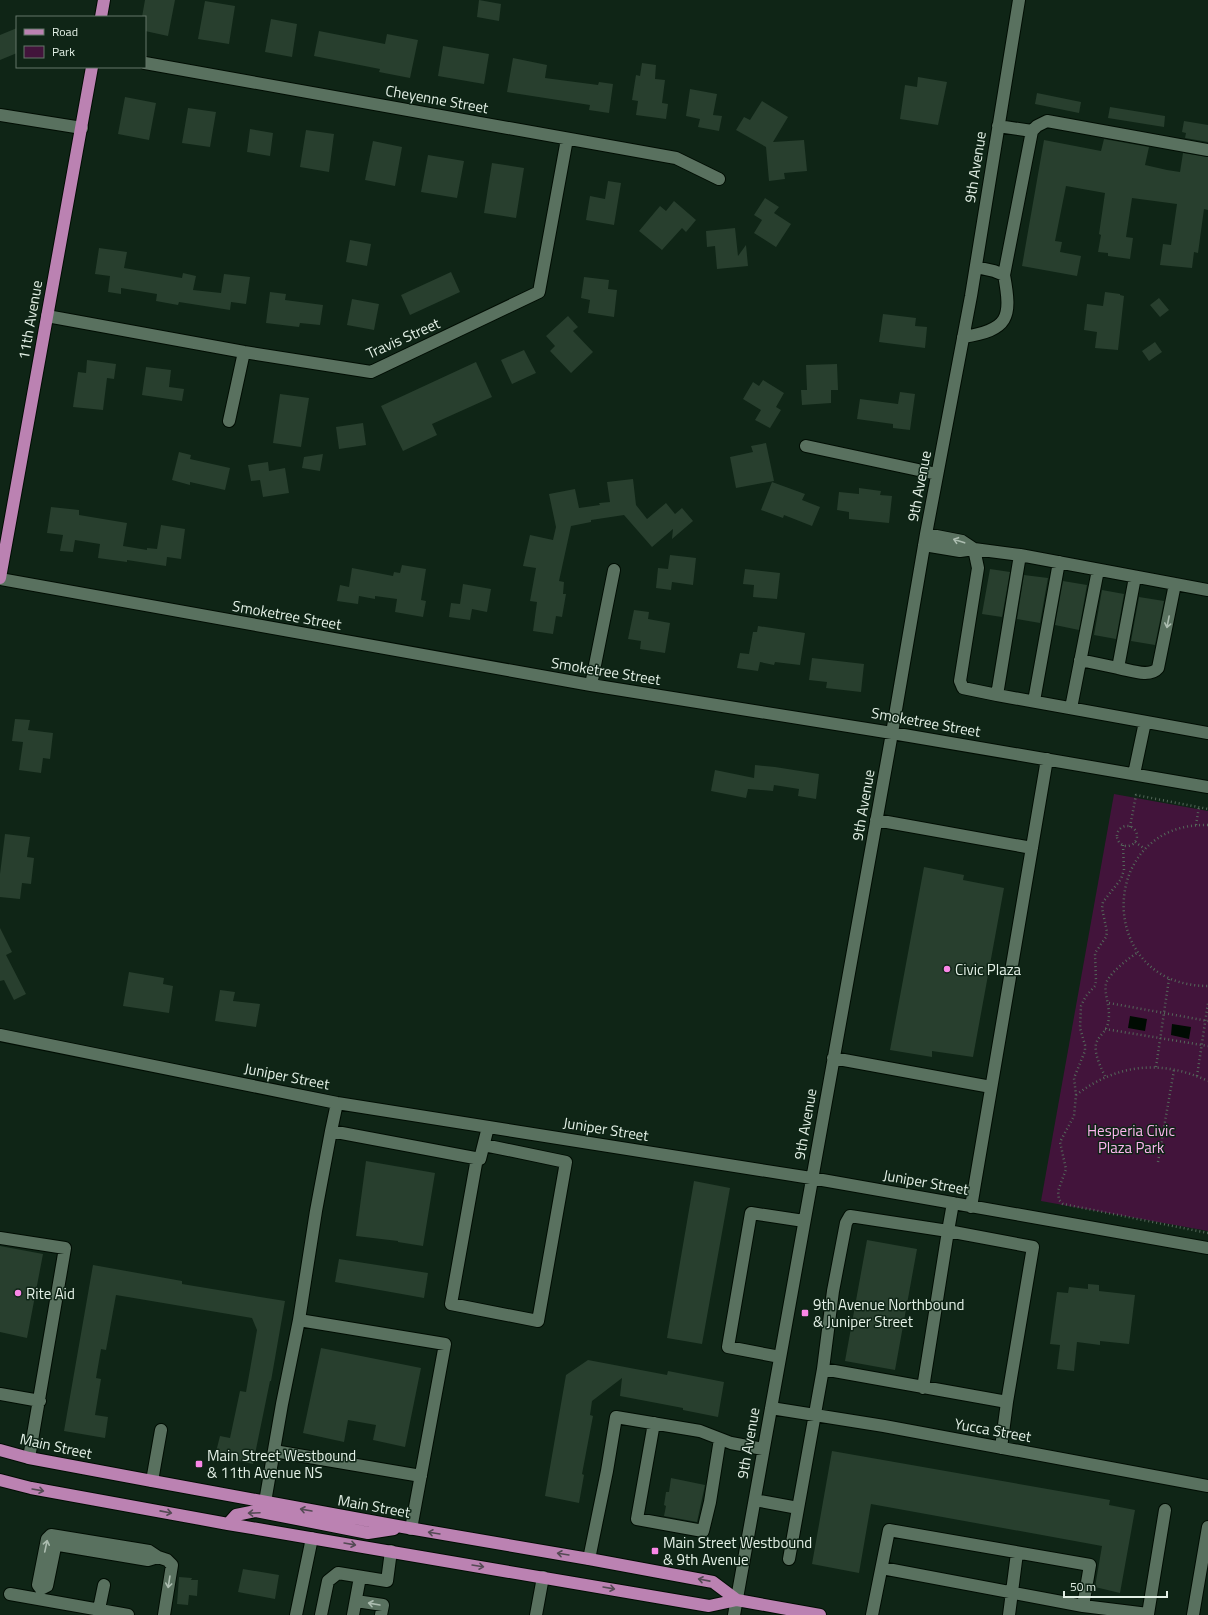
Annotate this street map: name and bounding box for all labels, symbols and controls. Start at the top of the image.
legend [16,16,146,68]
text: Road [52,22,78,41]
text: Park [52,42,75,61]
street label: Cheyenne Street [384,79,491,119]
street label: 9th Avenue [958,130,992,204]
street label: 11th Avenue [12,278,48,362]
street label: Travis Street [362,311,444,365]
street label: 9th Avenue [901,448,937,524]
one-way arrow [953,537,966,544]
street label: Smoketree Street [231,594,344,636]
one-way arrow [1163,616,1171,629]
street label: Smoketree Street [550,651,663,691]
street label: Smoketree Street [870,701,983,743]
street label: 9th Avenue [845,768,881,842]
place label: Civic Plaza [955,958,1021,981]
marker: Civic Plaza [942,964,952,974]
street label: Juniper Street [242,1056,332,1096]
street label: 9th Avenue [787,1087,823,1161]
street label: Juniper Street [562,1111,651,1147]
park label: Hesperia Civic Plaza Park [1087,1119,1175,1159]
street label: Juniper Street [882,1163,971,1201]
place label: Rite Aid [26,1282,75,1305]
marker: Rite Aid [13,1288,23,1298]
place label: 9th Avenue Northbound & Juniper Street [813,1293,965,1333]
marker: 9th Avenue Northbound & Juniper Street [800,1308,810,1318]
street label: 9th Avenue [730,1406,766,1480]
street label: Yucca Street [953,1412,1034,1448]
street label: Main Street [18,1427,95,1465]
place label: Main Street Westbound & 11th Avenue NS [207,1444,356,1484]
marker: Main Street Westbound & 11th Avenue NS [194,1459,204,1469]
one-way arrow [31,1486,44,1494]
street label: Main Street [336,1488,413,1524]
one-way arrow [300,1505,313,1513]
one-way arrow [159,1508,172,1516]
one-way arrow [248,1509,261,1517]
one-way arrow [428,1529,441,1537]
place label: Main Street Westbound & 9th Avenue [663,1531,812,1571]
one-way arrow [42,1540,50,1553]
one-way arrow [343,1540,356,1548]
marker: Main Street Westbound & 9th Avenue [650,1546,660,1556]
one-way arrow [557,1550,570,1558]
one-way arrow [471,1562,484,1570]
scale bar [1064,1573,1167,1599]
one-way arrow [165,1575,173,1588]
one-way arrow [698,1576,711,1584]
text: 50 m [1070,1577,1096,1596]
one-way arrow [602,1585,615,1593]
one-way arrow [368,1600,381,1608]

